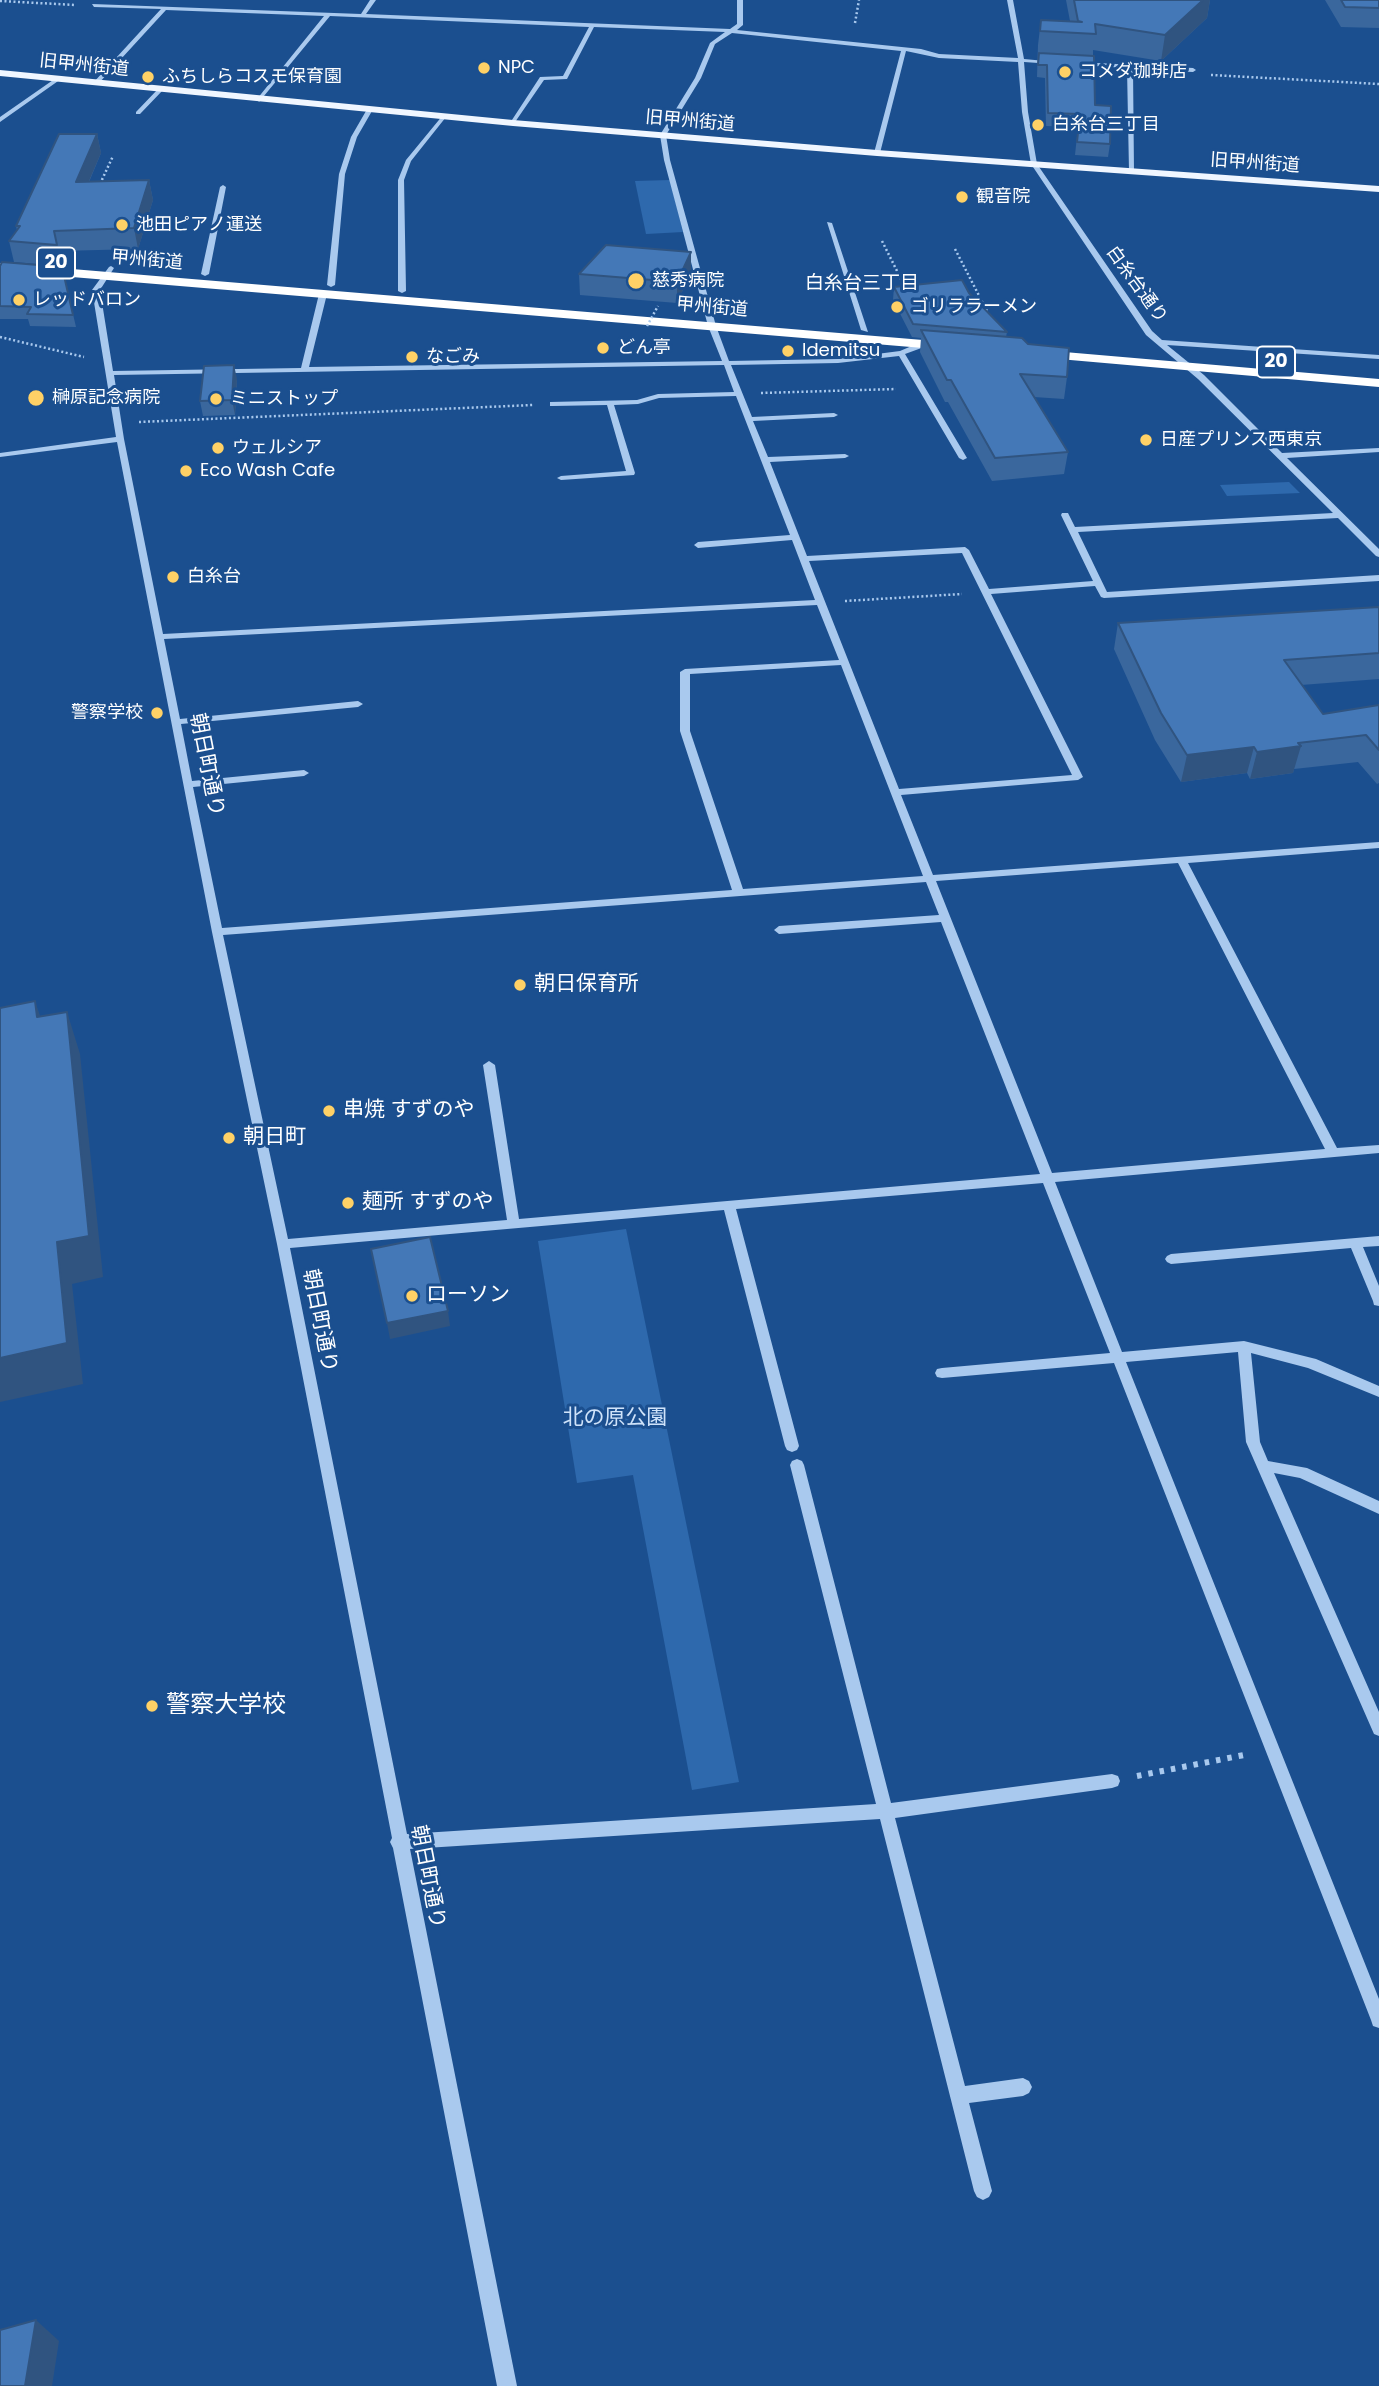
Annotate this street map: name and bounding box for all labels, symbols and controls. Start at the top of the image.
street label: 旧甲州街道 [38,51,130,81]
place label: NPC [498,57,535,79]
marker: NPC [476,60,492,76]
place label: コメダ珈琲店 [1079,61,1187,83]
marker: コメダ珈琲店 [1057,64,1073,80]
place label: ふちしらコスモ保育園 [162,66,342,88]
marker: ふちしらコスモ保育園 [140,69,156,85]
street label: 旧甲州街道 [644,107,736,137]
place label: 白糸台三丁目 [1052,114,1160,136]
marker: 白糸台三丁目 [1030,117,1046,133]
street label: 旧甲州街道 [1209,150,1301,178]
place label: 観音院 [976,186,1030,208]
marker: 観音院 [954,189,970,205]
place label: 池田ピアノ運送 [136,214,262,236]
marker: 池田ピアノ運送 [114,217,130,233]
street label: 白糸台通り [1101,242,1171,328]
road number: 20 [37,247,75,278]
street label: 甲州街道 [110,247,184,275]
place label: 慈秀病院 [652,270,724,292]
marker: 慈秀病院 [626,271,646,291]
district label: 白糸台三丁目 [805,273,919,295]
place label: レッドバロン [33,289,141,311]
marker: レッドバロン [11,292,27,308]
street label: 甲州街道 [675,294,749,322]
place label: ゴリララーメン [911,296,1037,318]
marker: ゴリララーメン [889,299,905,315]
place label: どん亭 [617,337,671,359]
marker: どん亭 [595,340,611,356]
place label: Idemitsu [802,340,880,362]
marker: Idemitsu [780,343,796,359]
place label: なごみ [426,346,480,368]
road number: 20 [1257,346,1295,378]
marker: なごみ [404,349,420,365]
place label: 榊原記念病院 [52,387,160,409]
marker: 榊原記念病院 [26,388,46,408]
place label: ミニストップ [230,388,338,410]
marker: ミニストップ [208,391,224,407]
place label: 日産プリンス西東京 [1160,429,1322,451]
marker: 日産プリンス西東京 [1138,432,1154,448]
place label: ウェルシア [232,437,322,459]
marker: ウェルシア [210,440,226,456]
place label: Eco Wash Cafe [200,460,335,482]
marker: Eco Wash Cafe [178,463,194,479]
place label: 白糸台 [187,566,241,588]
marker: 白糸台 [165,569,181,585]
place label: 警察学校 [71,702,143,724]
marker: 警察学校 [149,705,165,721]
street label: 朝日町通り [184,711,228,819]
place label: 朝日保育所 [534,972,639,998]
marker: 朝日保育所 [512,977,528,993]
place label: 串焼 すずのや [343,1098,475,1124]
marker: 串焼 すずのや [321,1103,337,1119]
place label: 朝日町 [243,1125,306,1151]
marker: 朝日町 [221,1130,237,1146]
place label: 麺所 すずのや [362,1190,494,1216]
marker: 麺所 すずのや [340,1195,356,1211]
street label: 朝日町通り [297,1267,341,1375]
place label: ローソン [426,1283,510,1309]
marker: ローソン [404,1288,420,1304]
park label: 北の原公園 [563,1406,667,1432]
place label: 警察大学校 [166,1692,286,1720]
marker: 警察大学校 [144,1698,160,1714]
street label: 朝日町通り [405,1823,449,1931]

